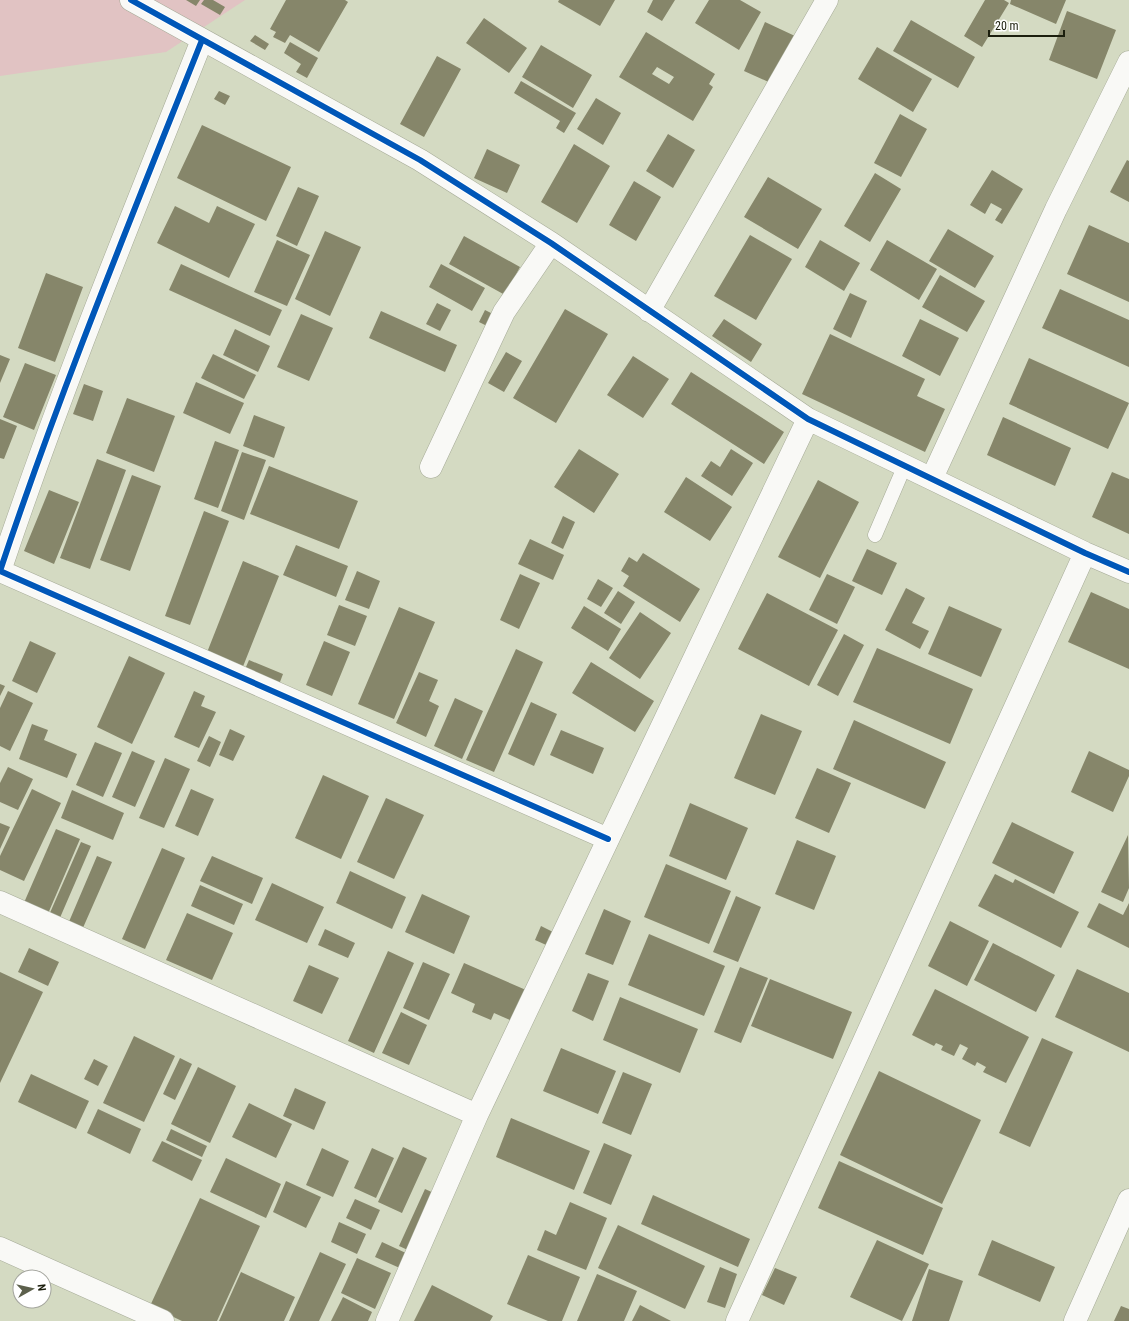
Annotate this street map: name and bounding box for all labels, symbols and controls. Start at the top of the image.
scale bar [989,12,1064,38]
text: 20 m [995,19,1019,33]
north arrow [12,1269,52,1309]
text: N [35,1283,48,1292]

